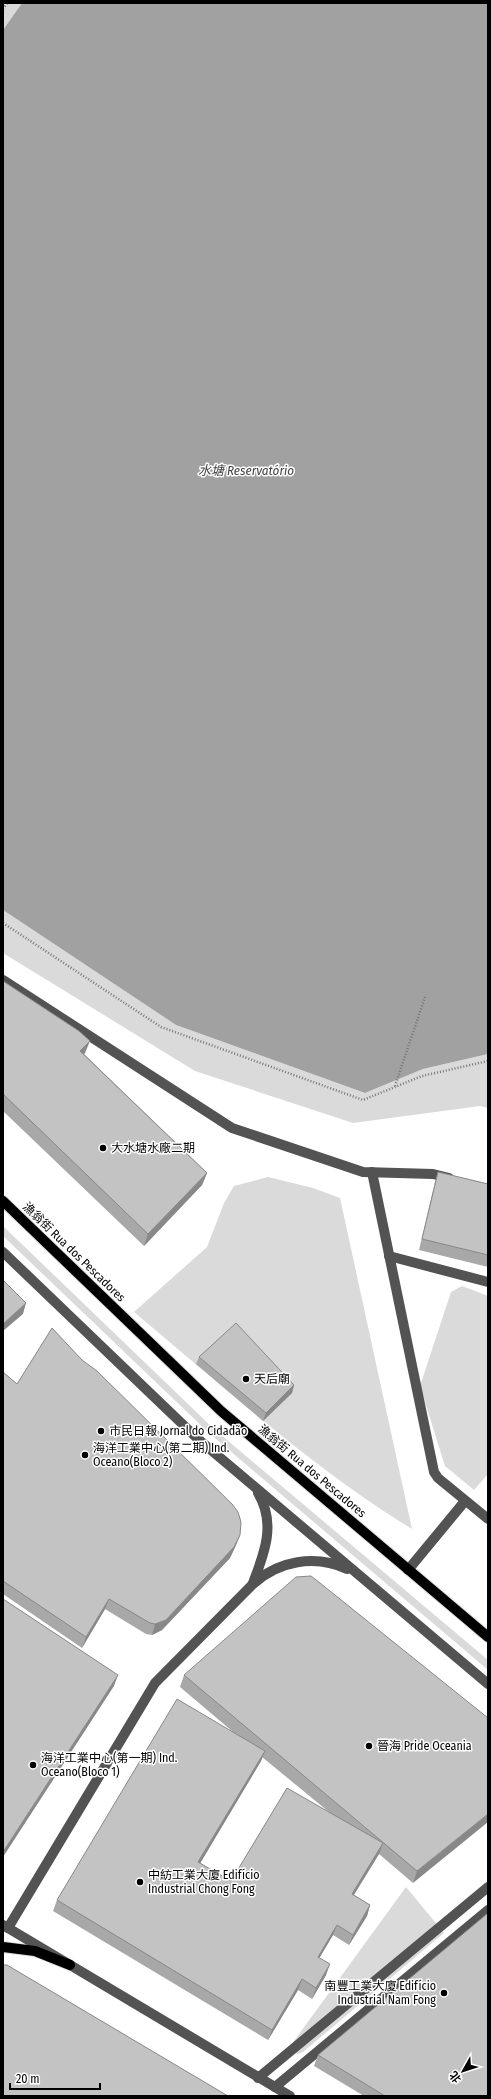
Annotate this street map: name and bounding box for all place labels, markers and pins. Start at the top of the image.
place label: 大水塘水廠二期 [111,1141,195,1155]
marker: 大水塘水廠二期 [98,1143,108,1153]
place label: 天后廟 [254,1372,290,1386]
marker: 天后廟 [241,1374,251,1384]
place label: 市民日報 Jornal do Cidadão [109,1424,247,1438]
marker: 市民日報 Jornal do Cidadão [96,1426,106,1436]
place label: 海洋工業中心(第二期) Ind. Oceano(Bloco 2) [93,1441,230,1469]
marker: 海洋工業中心(第二期) Ind. Oceano(Bloco 2) [80,1450,90,1460]
place label: 晉海 Pride Oceania [377,1739,472,1753]
marker: 晉海 Pride Oceania [364,1741,374,1751]
place label: 海洋工業中心(第一期) Ind. Oceano(Bloco 1) [41,1751,178,1779]
marker: 海洋工業中心(第一期) Ind. Oceano(Bloco 1) [28,1760,38,1770]
place label: 中紡工業大廈 Edifício Industrial Chong Fong [148,1868,260,1896]
marker: 中紡工業大廈 Edifício Industrial Chong Fong [135,1877,145,1887]
place label: 南豐工業大廈 Edifício Industrial Nam Fong [324,1979,436,2007]
marker: 南豐工業大廈 Edifício Industrial Nam Fong [439,1988,449,1998]

